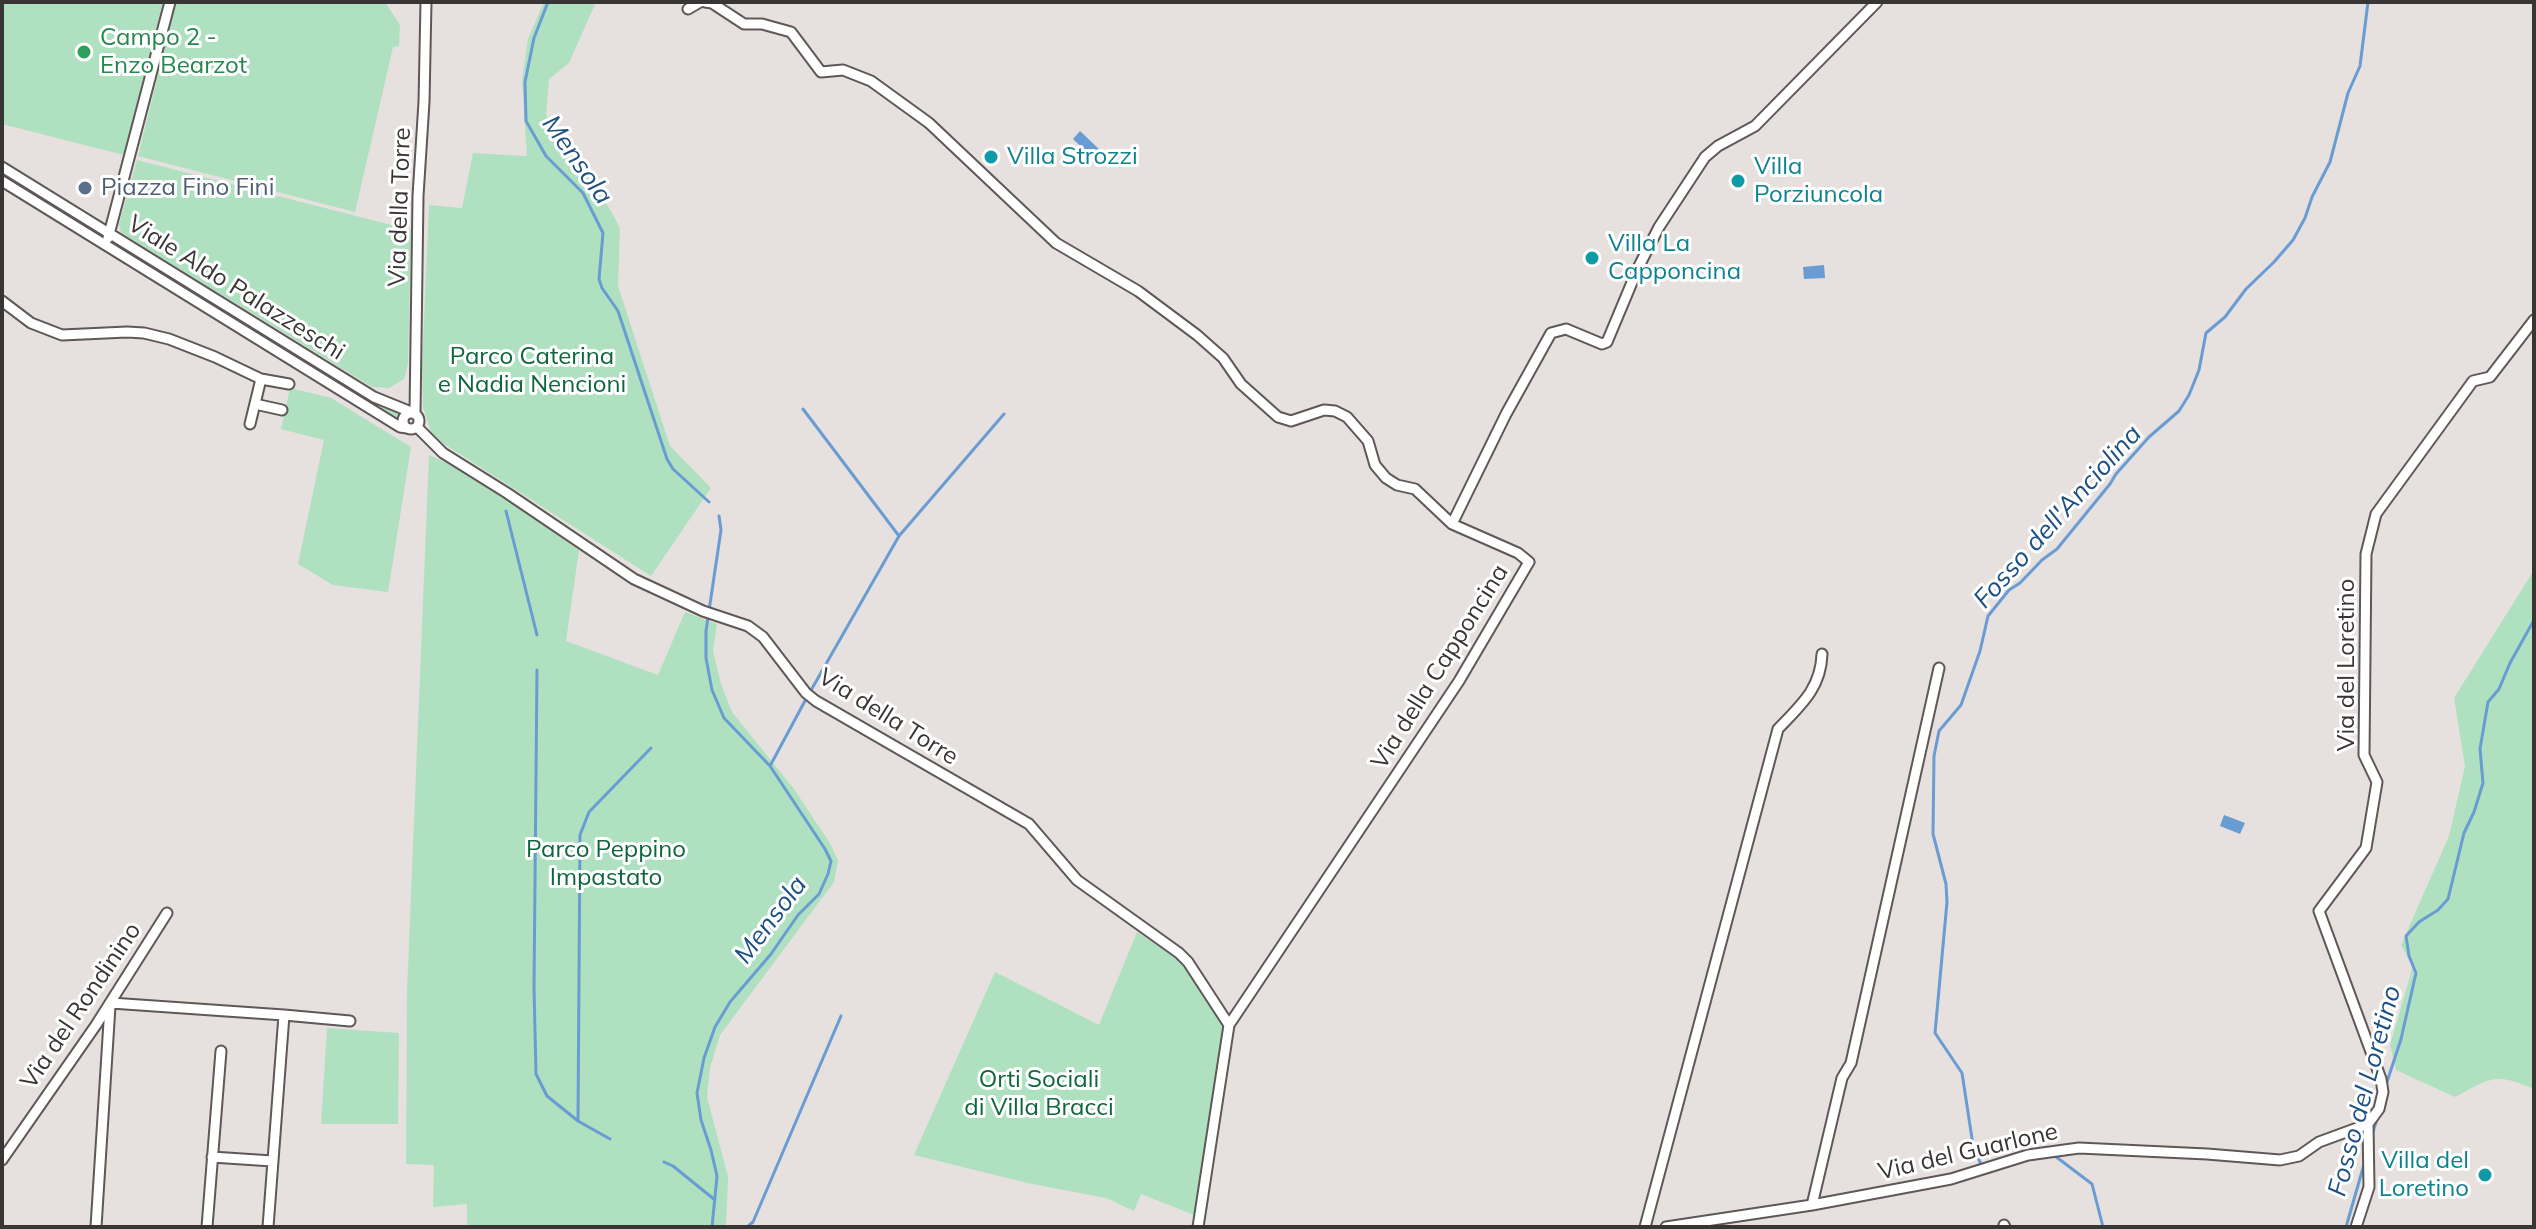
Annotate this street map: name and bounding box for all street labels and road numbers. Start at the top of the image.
street label: Via della Torre [383,127,417,287]
street label: Viale Aldo Palazzeschi [122,209,350,367]
street label: Via della Capponcina [1365,559,1515,775]
street label: Via del Loretino [2333,579,2361,751]
street label: Via della Torre [813,663,963,771]
street label: Via del Rondinino [15,917,147,1095]
street label: Via del Guarlone [1875,1117,2061,1187]

